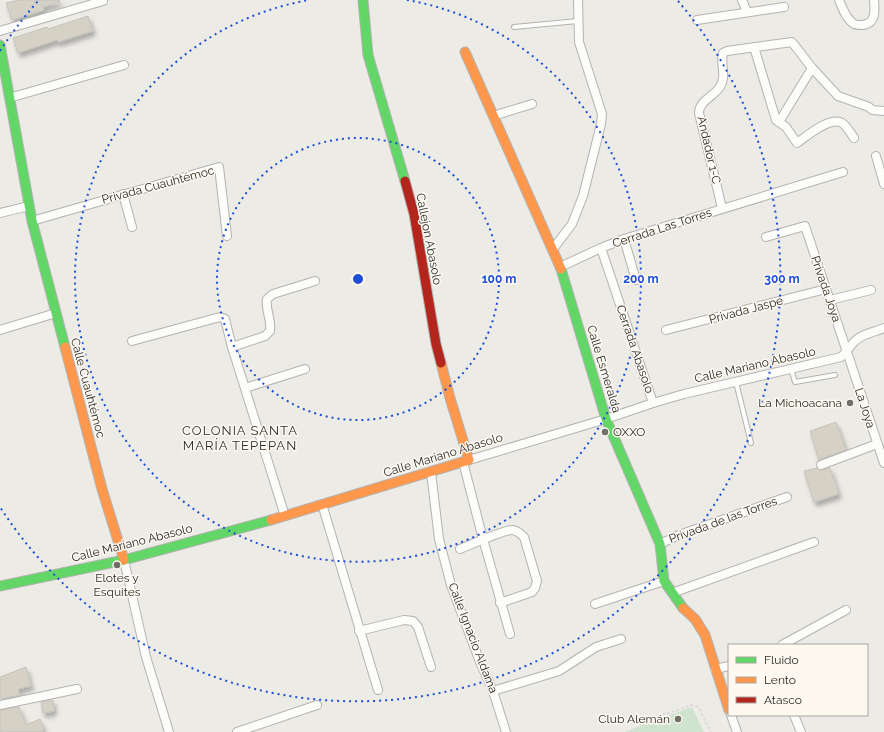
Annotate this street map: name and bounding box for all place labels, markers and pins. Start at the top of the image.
centre of rings [351,272,365,286]
place label: La Michoacana [758,396,842,410]
marker: La Michoacana [845,398,855,408]
place label: OXXO [613,425,645,439]
marker: OXXO [600,427,610,437]
marker: Elotes y Esquites [112,560,122,570]
place label: Elotes y Esquites [94,571,141,599]
place label: Club Alemán [598,712,670,726]
marker: Club Alemán [673,714,683,724]

